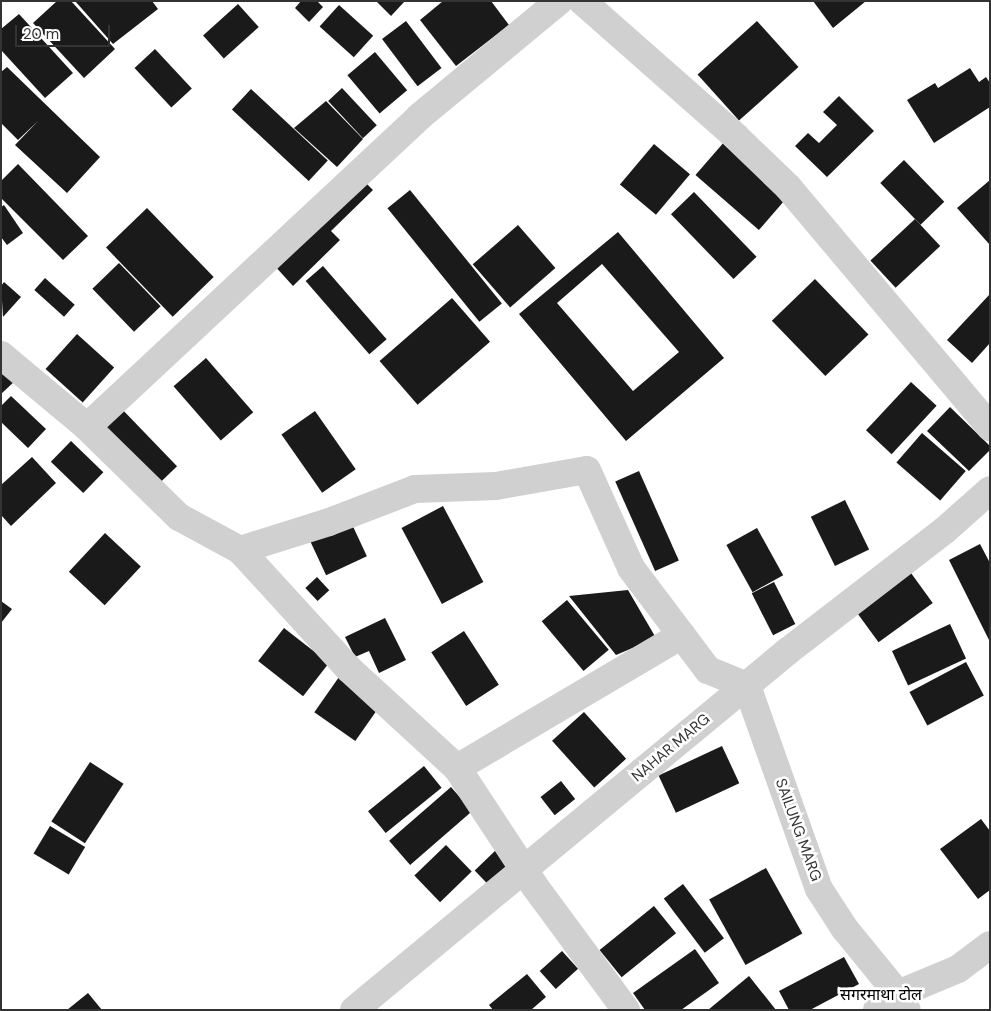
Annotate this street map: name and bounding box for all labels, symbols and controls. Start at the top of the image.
scale bar [18,15,112,47]
text: 20 m [23,24,59,44]
street label: NAHAR MARG [628,710,714,786]
street label: SAILUNG MARG [771,776,825,884]
district label: सगरमाथा टोल [840,985,922,1005]

